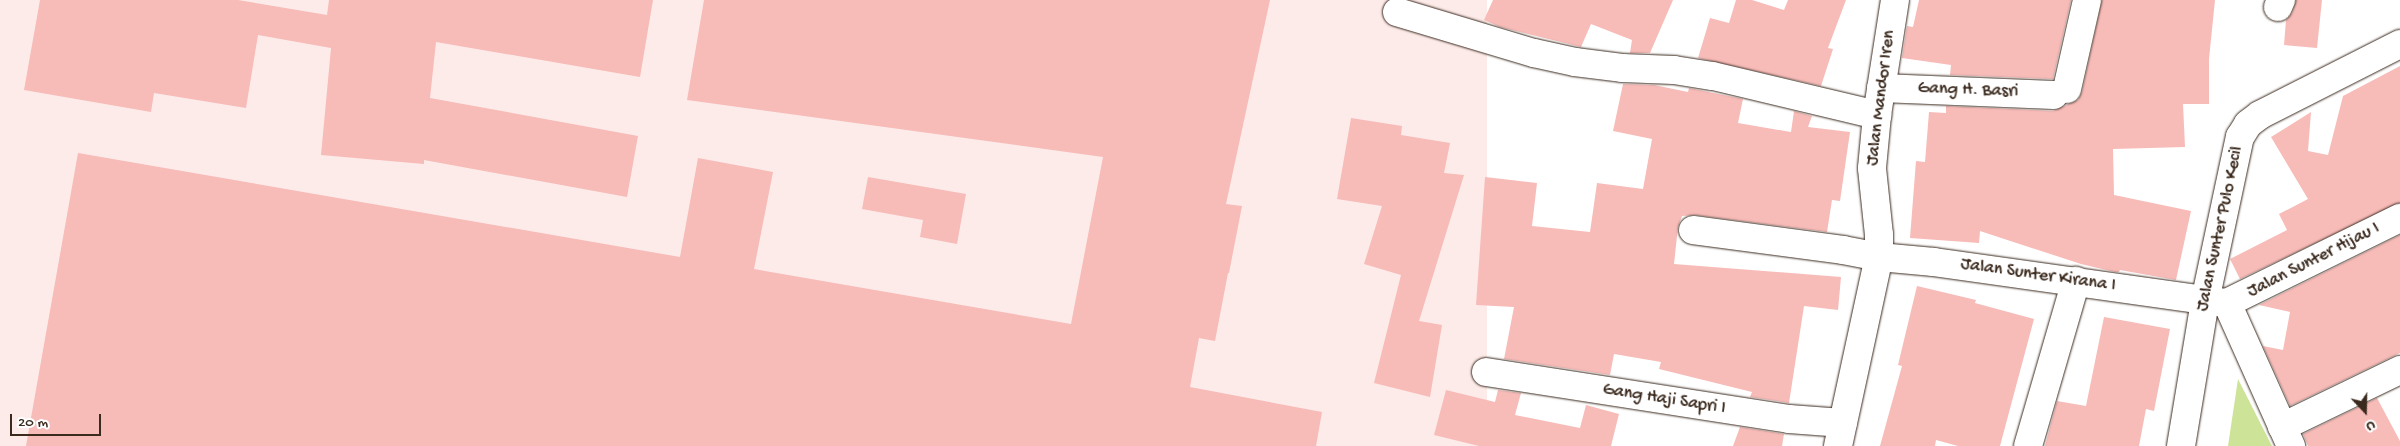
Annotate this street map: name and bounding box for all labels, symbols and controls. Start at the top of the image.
street label: Jalan Mandor Iren [1863,29,1901,167]
street label: Gang H. Basri [1917,78,2019,104]
street label: Jalan Sunter Pulo Kecil [2193,145,2249,313]
street label: Jalan Sunter Hijau I [2244,218,2384,304]
street label: Jalan Sunter Kirana I [1959,254,2117,298]
street label: Gang Haji Sapri I [1601,380,1727,420]
north arrow [2340,386,2390,436]
scale bar [12,404,104,436]
text: 20 m [18,414,48,432]
text: U [2364,416,2377,435]

